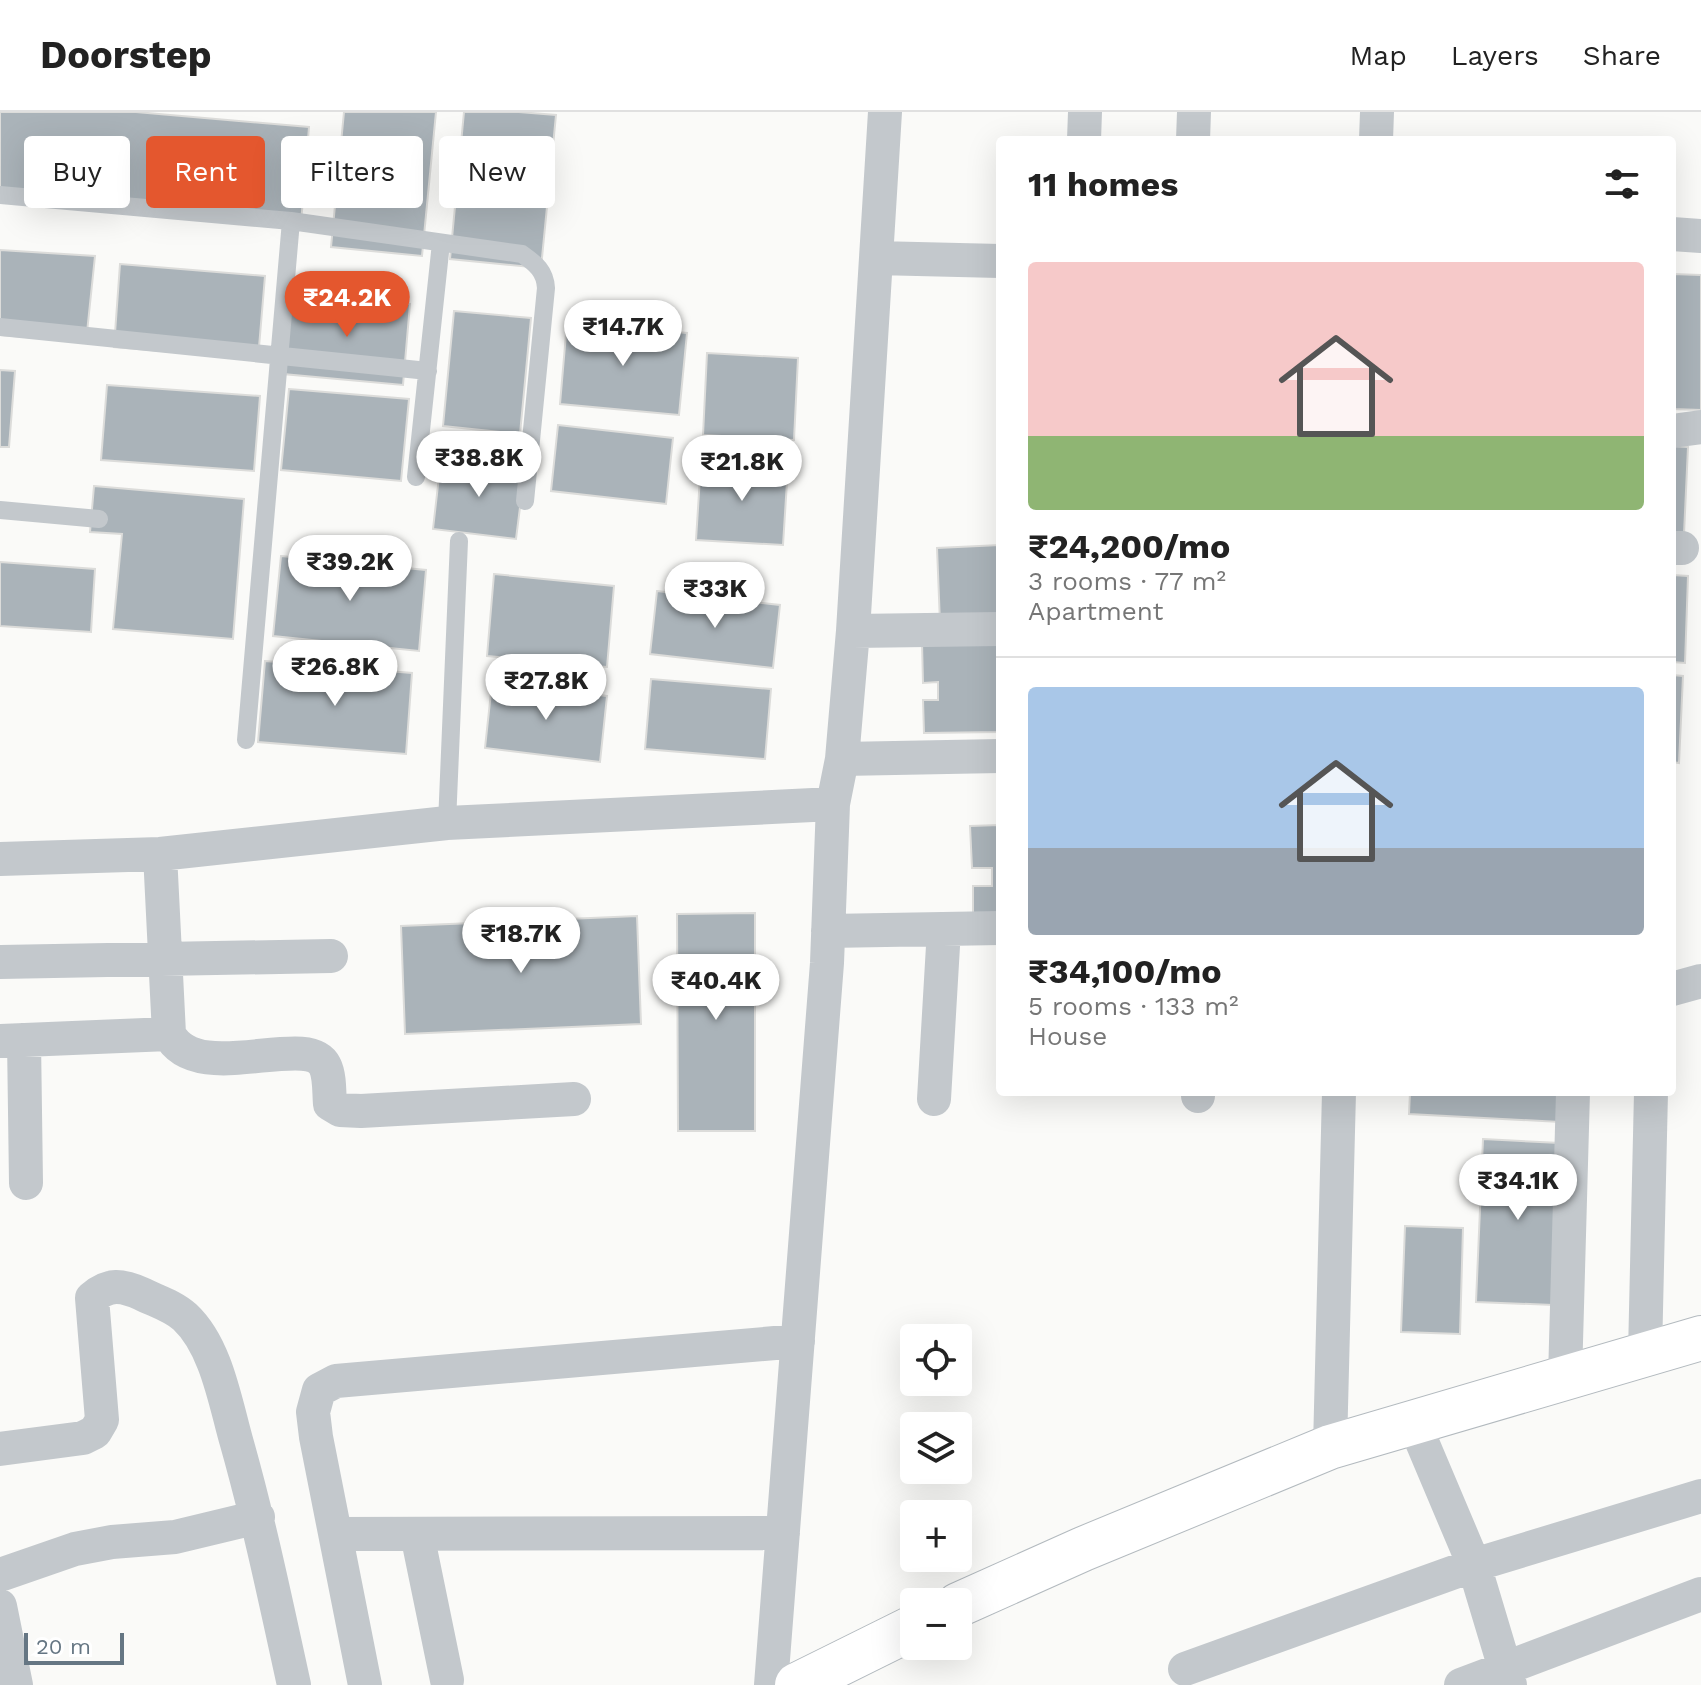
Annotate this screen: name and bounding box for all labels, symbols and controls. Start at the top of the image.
text: Doorstep [40,33,212,77]
text: Map [1350,39,1407,72]
text: Layers [1451,39,1539,72]
text: Share [1583,39,1661,72]
chip: Buy [24,136,130,208]
chip: Rent [146,136,265,208]
chip: Filters [281,136,423,208]
chip: New [439,136,555,208]
icon: filters [1600,162,1644,206]
text: 11 homes [1028,164,1178,204]
pin: ₹24.2K [282,271,412,339]
text: ₹24.2K [303,282,391,312]
pin: ₹14.7K [558,300,688,368]
text: ₹14.7K [582,311,664,341]
icon: home [1264,314,1408,458]
pin: ₹38.8K [414,431,544,499]
pin: ₹21.8K [677,435,807,503]
text: ₹38.8K [434,442,524,472]
text: ₹21.8K [700,446,784,476]
text: ₹24,200/mo [1028,526,1230,566]
pin: ₹39.2K [285,535,415,603]
text: ₹39.2K [306,546,394,576]
pin: ₹33K [668,562,762,630]
text: 3 rooms · 77 m² [1028,566,1226,596]
text: ₹33K [683,573,747,603]
text: Apartment [1028,596,1164,626]
pin: ₹26.8K [270,640,400,708]
text: ₹26.8K [291,651,380,681]
pin: ₹27.8K [481,654,611,722]
text: ₹27.8K [503,665,589,695]
icon: home [1264,739,1408,883]
pin: ₹18.7K [456,907,586,975]
text: ₹18.7K [480,918,562,948]
text: ₹34,100/mo [1028,951,1222,991]
pin: ₹40.4K [651,954,781,1022]
text: ₹40.4K [670,965,762,995]
text: 5 rooms · 133 m² [1028,991,1239,1021]
text: House [1028,1021,1107,1051]
pin: ₹34.1K [1453,1154,1583,1222]
text: ₹34.1K [1477,1165,1559,1195]
map controls [900,1324,972,1660]
button: locate [900,1324,972,1396]
button: layers [900,1412,972,1484]
button: + [900,1500,972,1572]
button: − [900,1588,972,1660]
scale bar [24,1629,124,1665]
text: 20 m [36,1634,91,1659]

